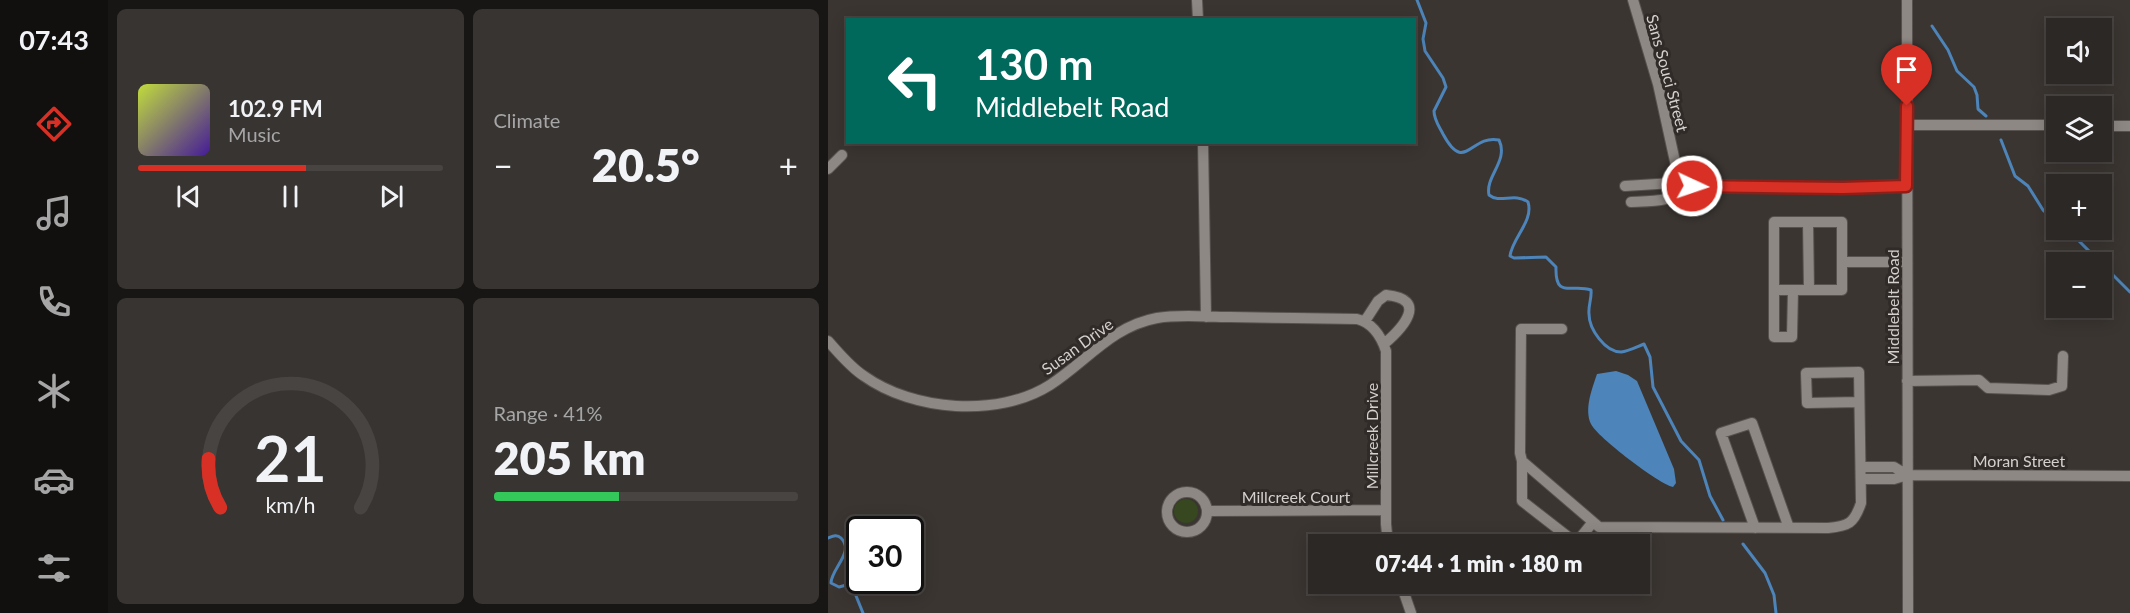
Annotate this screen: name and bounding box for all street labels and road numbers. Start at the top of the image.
street label: Sans Souci Street [1643,12,1693,134]
street label: Middlebelt Road [1883,249,1902,365]
street label: Susan Drive [1038,314,1116,378]
street label: Millcreek Drive [1362,383,1381,489]
street label: Moran Street [1973,451,2066,470]
street label: Millcreek Court [1242,487,1350,506]

